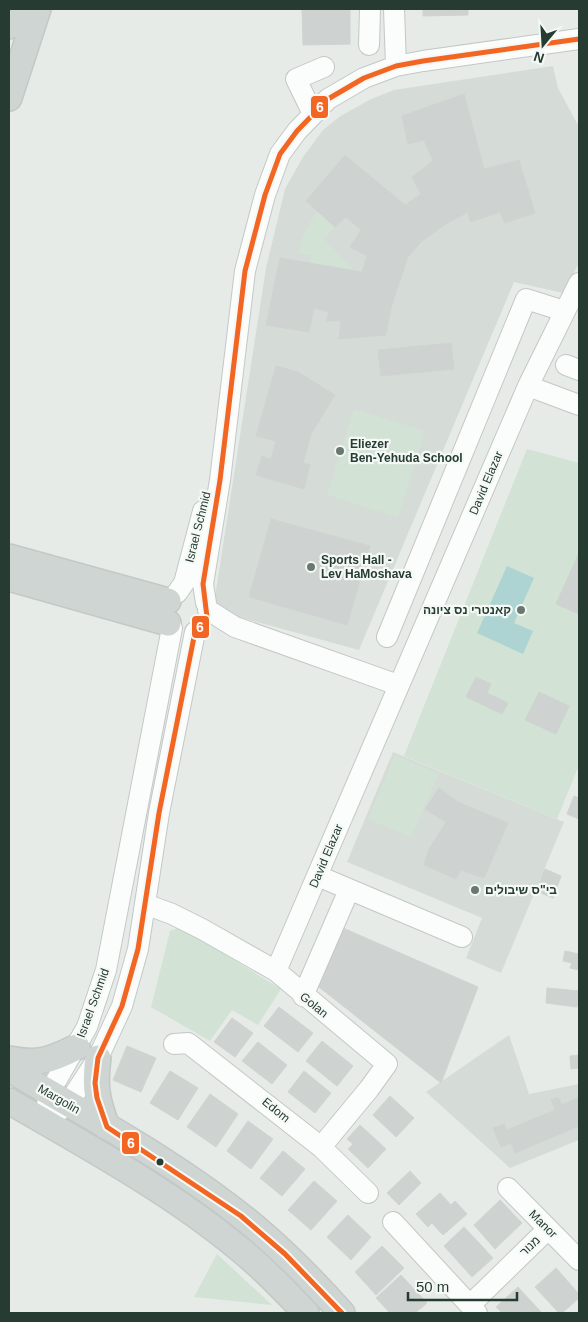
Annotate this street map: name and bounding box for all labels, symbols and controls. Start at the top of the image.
north arrow [518,20,568,70]
text: N [532,48,546,67]
line badge: 6 [310,95,329,119]
text: 6 [316,99,324,115]
place label: Eliezer Ben-Yehuda School [350,437,463,465]
marker: Eliezer Ben-Yehuda School [334,445,346,457]
street label: David Elazar [466,449,506,517]
street label: Israel Schmid [182,490,214,564]
place label: Sports Hall - Lev HaMoshava [321,553,412,581]
marker: Sports Hall - Lev HaMoshava [305,561,317,573]
place label: קאנטרי נס ציונה [423,603,511,617]
marker: קאנטרי נס ציונה [515,604,527,616]
line badge: 6 [191,615,210,639]
text: 6 [196,619,204,635]
street label: David Elazar [306,822,346,890]
place label: בי"ס שיבולים [485,883,557,897]
marker: בי"ס שיבולים [469,884,481,896]
street label: Israel Schmid [74,966,112,1040]
street label: Golan [297,989,331,1021]
street label: Margolin [36,1081,82,1117]
street label: Edom [259,1095,293,1125]
line badge: 6 [121,1131,140,1155]
text: 6 [127,1135,135,1151]
unlabelled marker [155,1157,165,1167]
street label: Manor [526,1207,560,1241]
street label: מנור [517,1233,543,1259]
scale bar [408,1270,517,1302]
text: 50 m [416,1278,449,1295]

